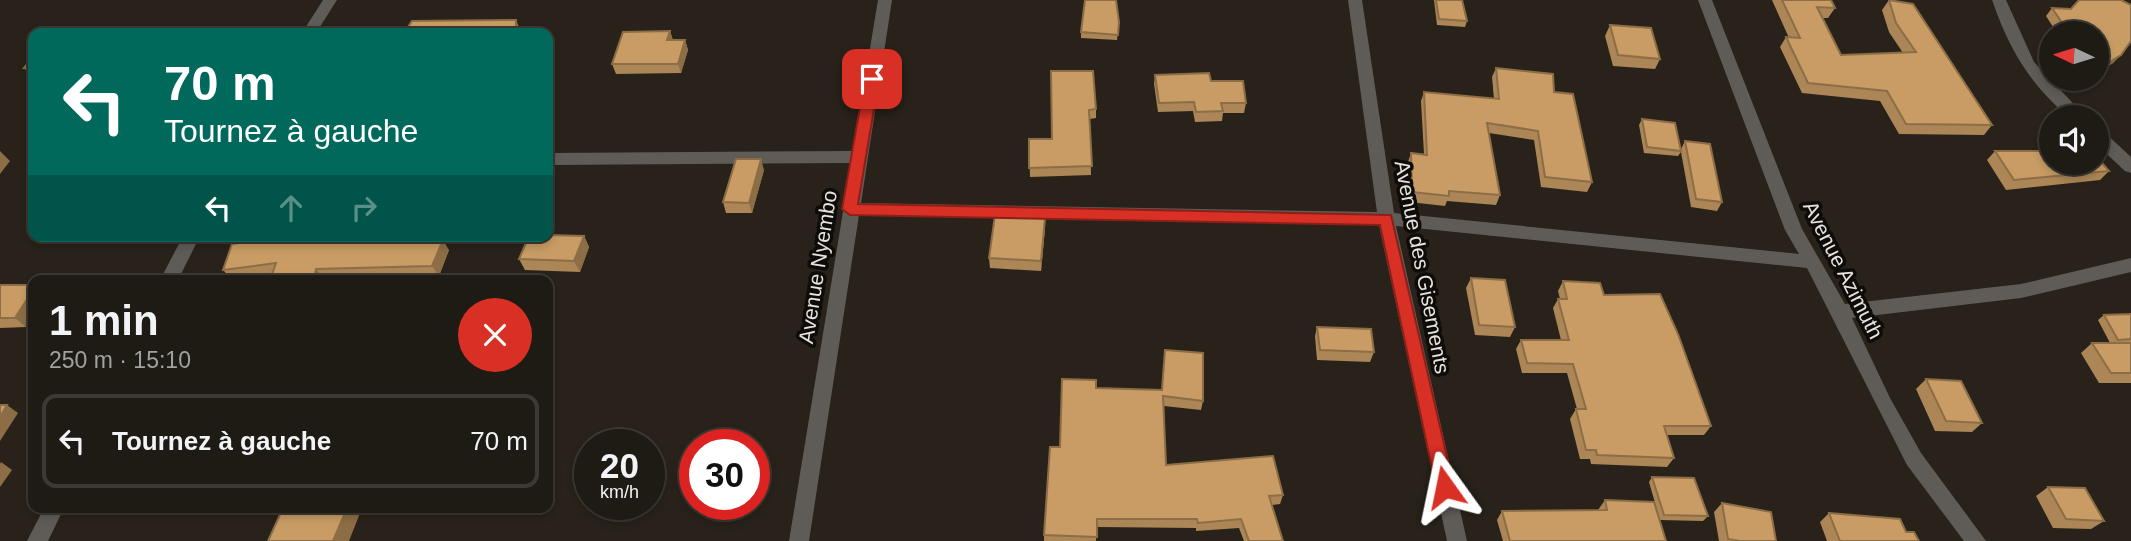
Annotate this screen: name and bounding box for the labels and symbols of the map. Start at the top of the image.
north arrow [2039,21,2109,91]
pin [842,49,902,109]
street label: Avenue des Gisements [1391,158,1454,375]
street label: Avenue Nyembo [794,189,841,345]
street label: Avenue Azimuth [1799,197,1888,342]
speed limit sign: 30 [679,429,770,520]
position arrow [1408,450,1482,524]

